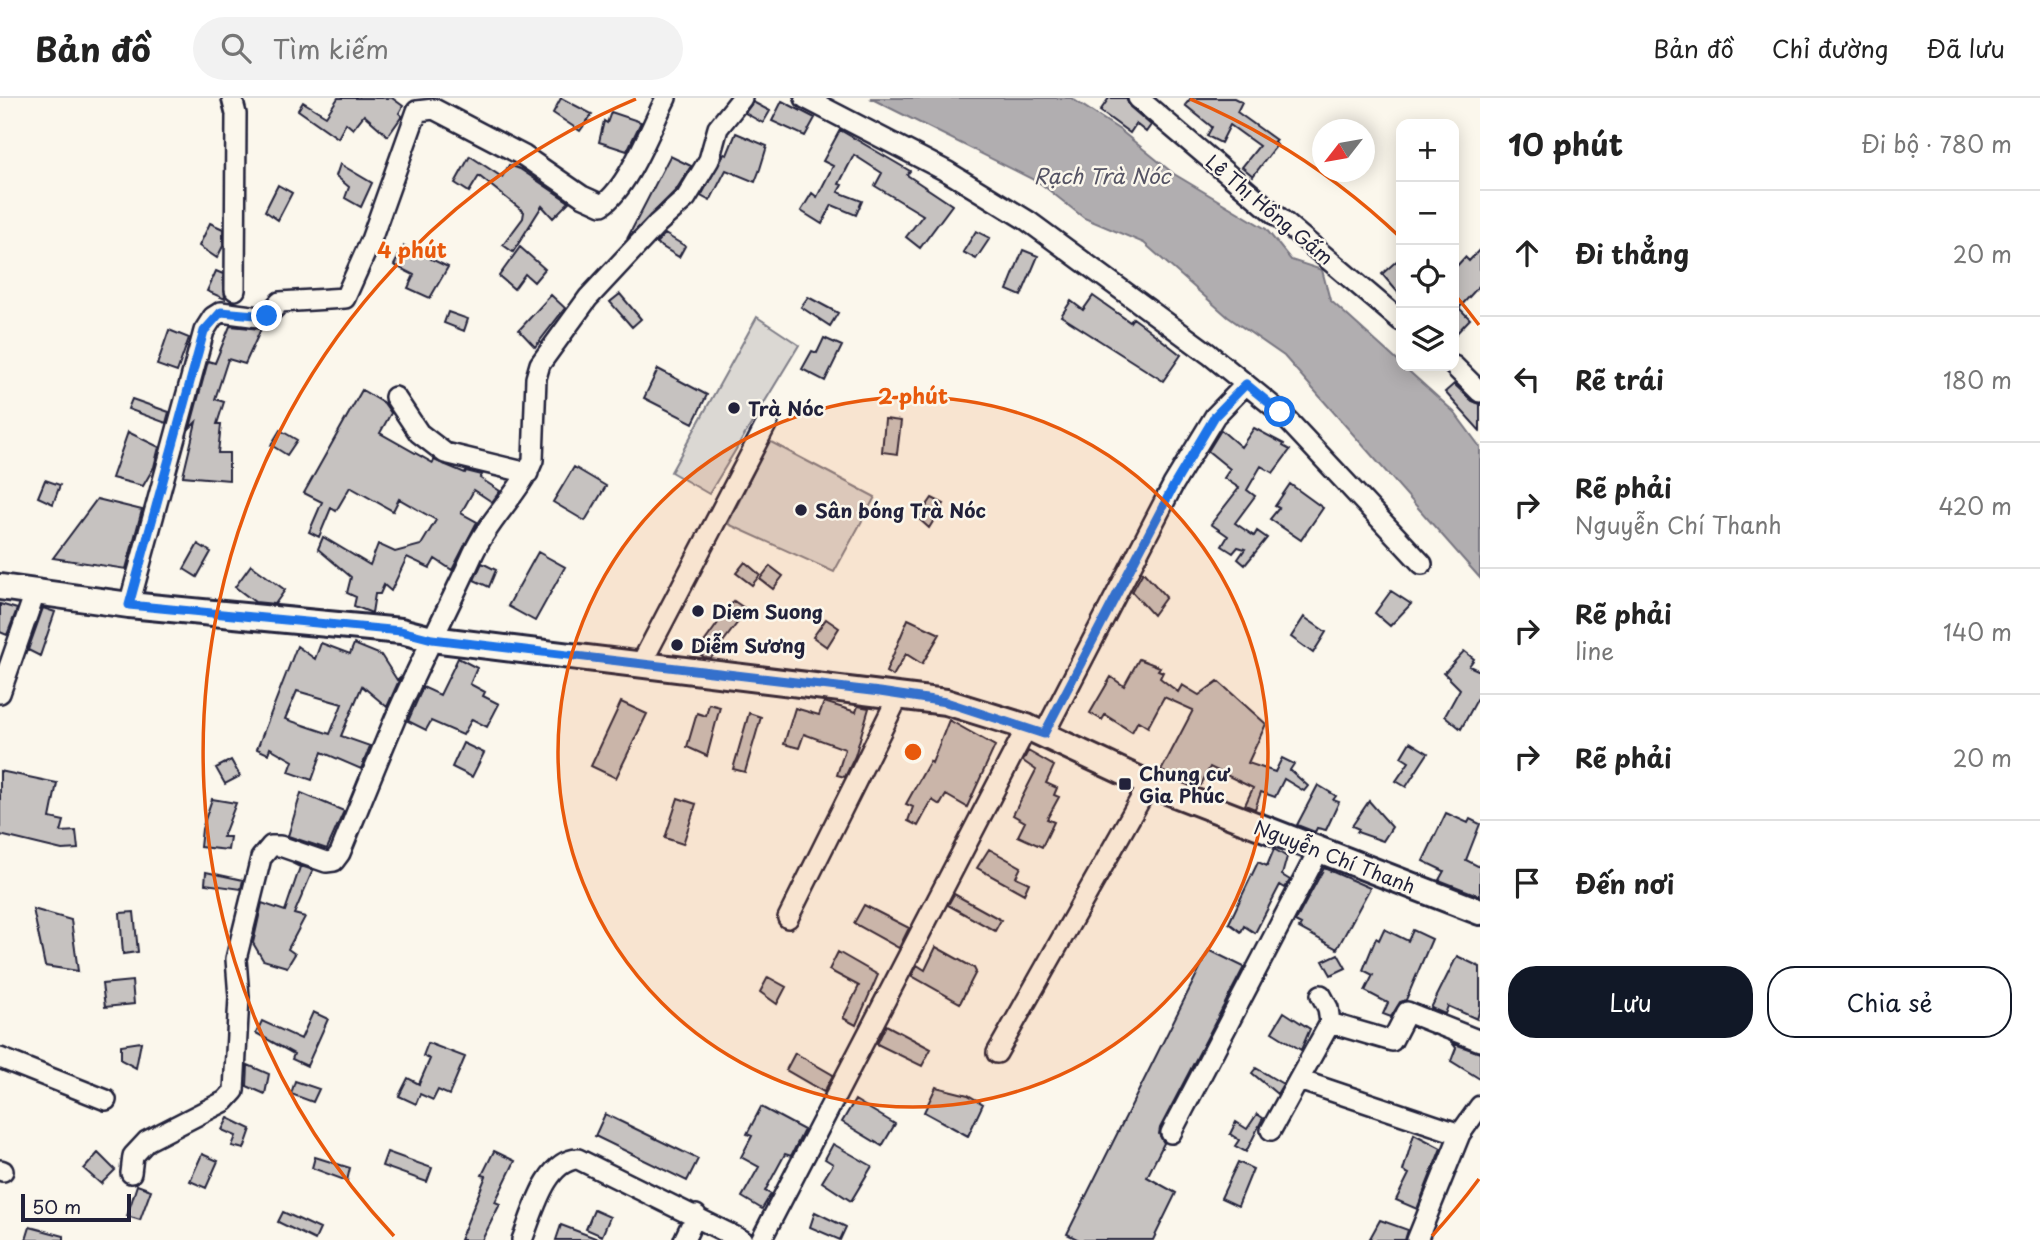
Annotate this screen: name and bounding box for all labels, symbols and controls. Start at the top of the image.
search box [193,17,683,80]
text: Bản đồ [35,23,151,73]
icon: search [217,29,255,67]
text: Tìm kiếm [273,29,389,68]
text: Bản đồ [1653,30,1734,66]
text: Chỉ đường [1772,30,1889,66]
text: Đã lưu [1927,30,2005,66]
north arrow [1312,119,1375,182]
map controls [1396,119,1459,371]
button: + [1396,119,1459,182]
text: 10 phút [1508,121,1623,166]
text: Đi bộ · 780 m [1861,126,2012,161]
street label: Lê Thị Hồng Gấm [1200,147,1340,271]
water label: Rạch Trà Nóc [1034,159,1172,191]
button: − [1396,182,1459,245]
text: 4 phút [377,233,447,265]
icon: ahead [1508,234,1546,272]
text: Đi thẳng [1575,234,1689,273]
text: 20 m [1953,236,2012,271]
button: locate [1396,245,1459,308]
route end [251,300,282,331]
button: layers [1396,308,1459,371]
icon: left [1508,360,1546,398]
text: Rẽ trái [1575,360,1664,399]
text: 180 m [1943,362,2012,397]
text: 2 phút [878,379,948,411]
place label: Trà Nóc [748,394,824,422]
route start [1264,396,1295,427]
marker: Trà Nóc [726,400,742,416]
text: Rẽ phải [1575,468,1672,507]
icon: right [1508,486,1546,524]
text: 420 m [1938,488,2012,523]
place label: Sân bóng Trà Nóc [815,496,986,524]
marker: Sân bóng Trà Nóc [793,502,809,518]
text: Nguyễn Chí Thanh [1575,507,1782,542]
text: Rẽ phải [1575,594,1672,633]
place label: Diem Suong [712,597,823,625]
marker: Diem Suong [690,603,706,619]
icon: right [1508,612,1546,650]
text: 140 m [1943,614,2012,649]
place label: Diễm Sương [691,631,805,659]
text: line [1575,633,1614,668]
marker: Diễm Sương [669,637,685,653]
icon: right [1508,738,1546,776]
text: Rẽ phải [1575,738,1672,777]
centre of rings [901,740,925,764]
text: 20 m [1953,740,2012,775]
place label: Chung cư Gia Phúc [1139,759,1230,809]
marker: Chung cư Gia Phúc [1117,776,1133,792]
street label: Nguyễn Chí Thanh [1250,812,1420,900]
icon: arrive [1508,864,1546,902]
text: Đến nơi [1575,864,1674,903]
button: Lưu [1508,966,1753,1038]
button: Chia sẻ [1767,966,2012,1038]
scale bar [21,1191,131,1223]
text: 50 m [32,1192,81,1220]

